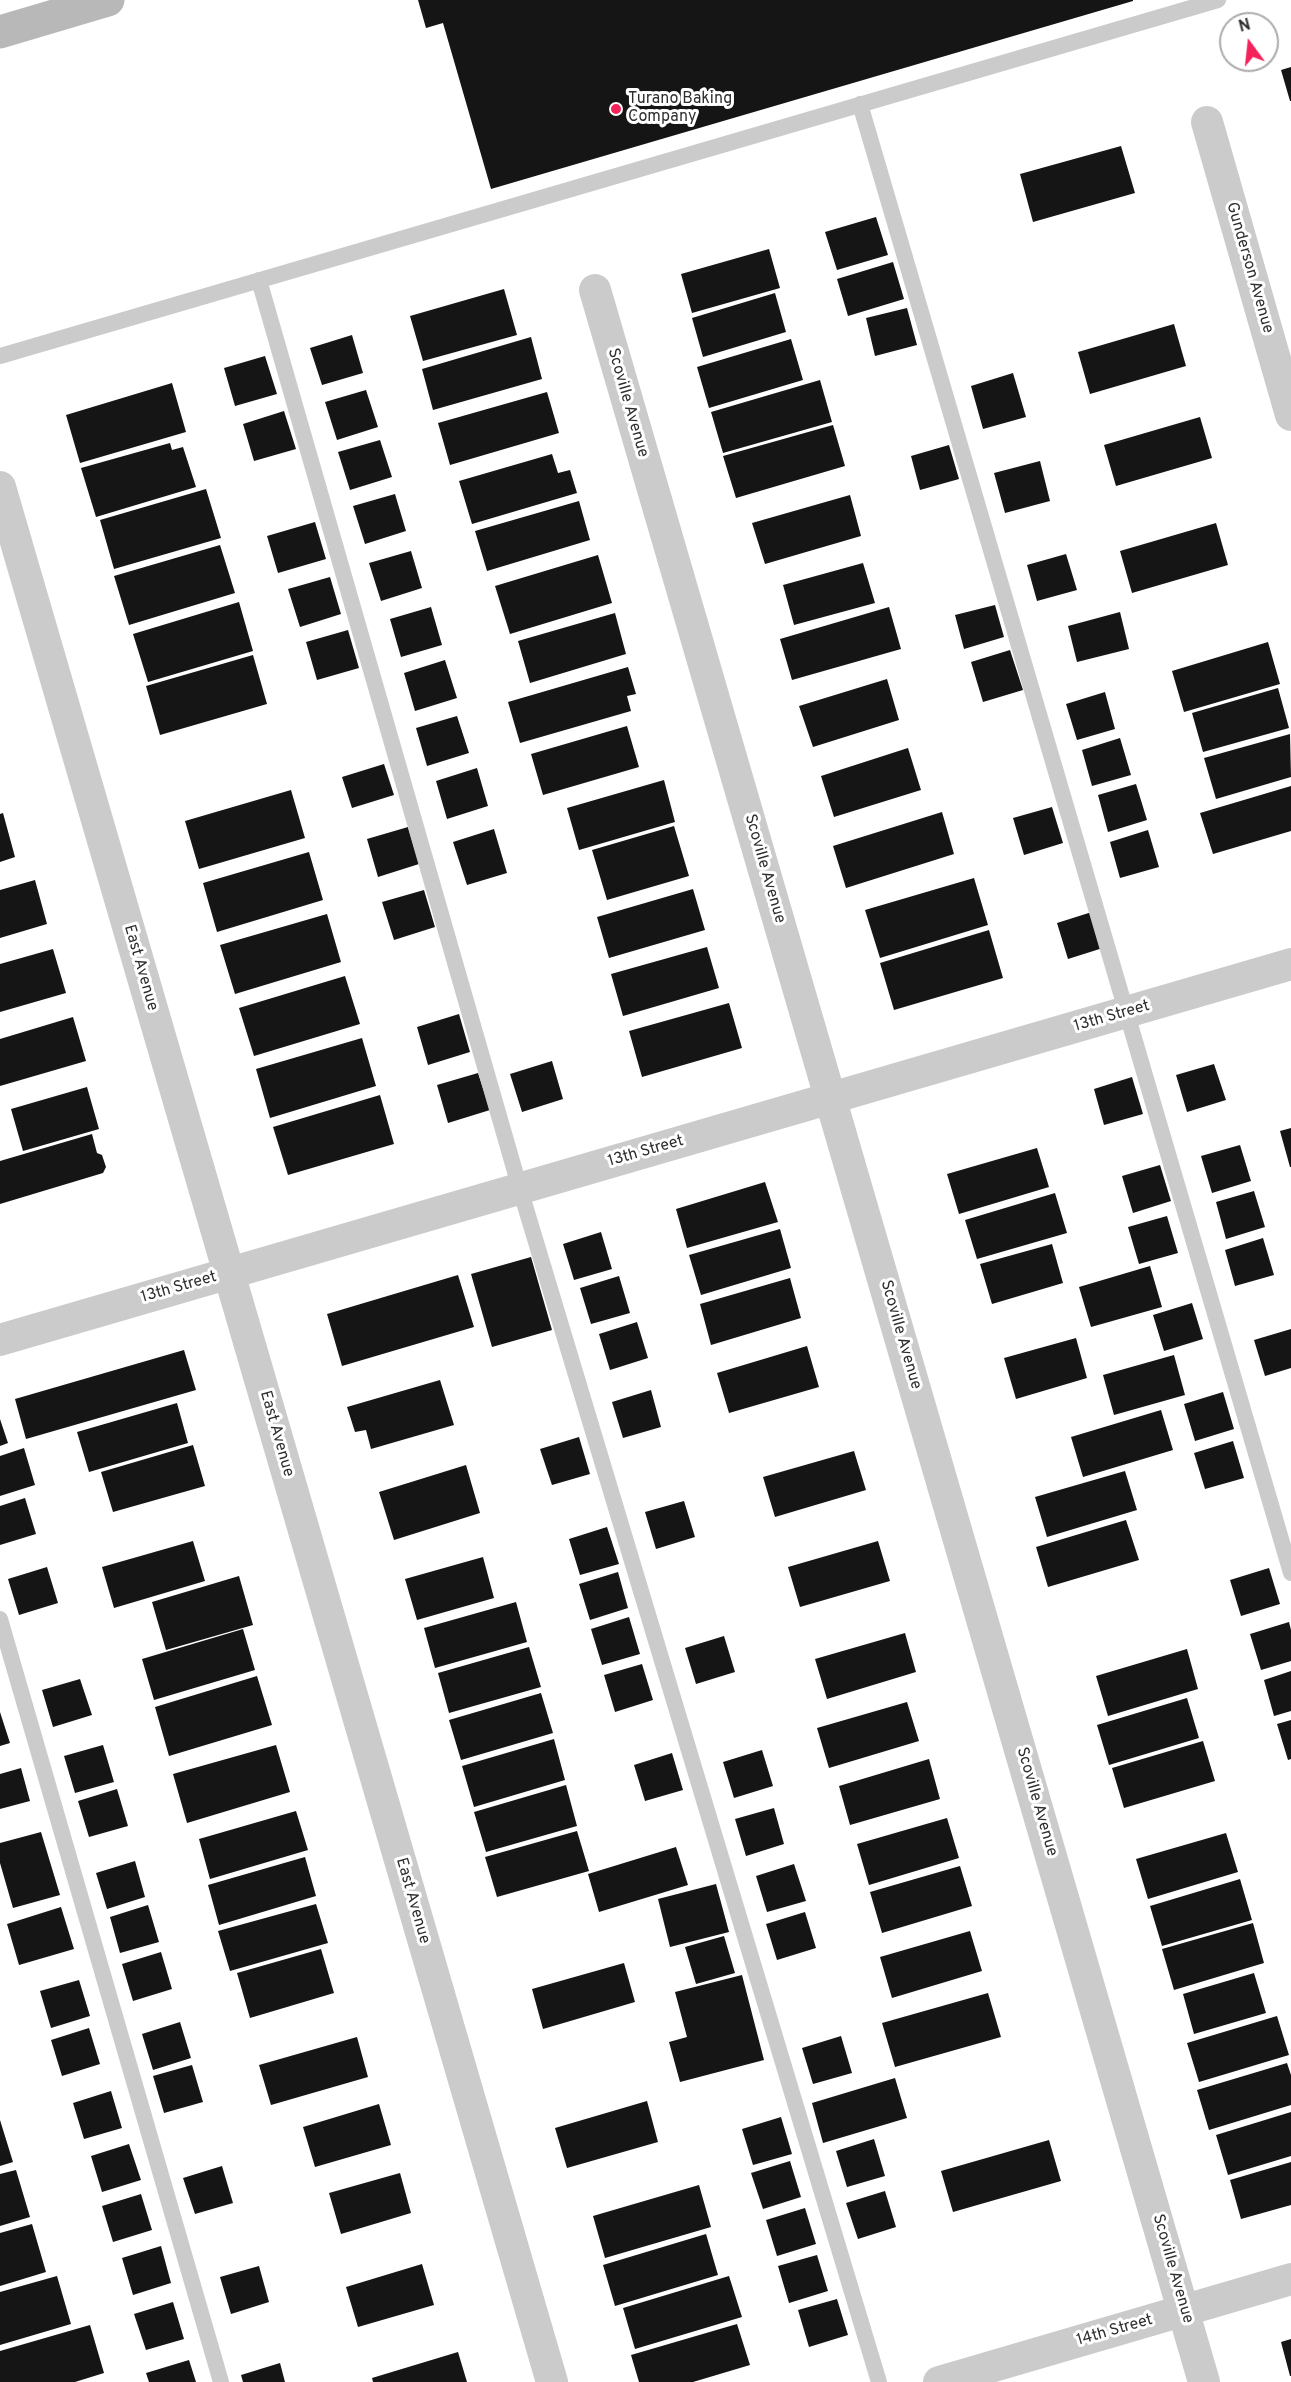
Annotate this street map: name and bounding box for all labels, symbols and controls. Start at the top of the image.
north arrow [1219,12,1279,72]
text: N [1237,15,1253,38]
place label: Turano Baking Company [628,90,732,128]
marker: Turano Baking Company [609,102,623,116]
street label: Gunderson Avenue [1221,200,1277,336]
street label: Scoville Avenue [602,346,652,460]
street label: Scoville Avenue [739,812,789,926]
street label: East Avenue [119,923,161,1013]
street label: 13th Street [1072,997,1152,1037]
street label: 13th Street [606,1132,686,1172]
street label: 13th Street [139,1268,219,1308]
street label: Scoville Avenue [875,1278,925,1392]
street label: East Avenue [255,1389,297,1479]
street label: Scoville Avenue [1011,1745,1061,1859]
street label: East Avenue [391,1856,433,1946]
street label: Scoville Avenue [1147,2212,1197,2326]
street label: 14th Street [1075,2311,1155,2351]

